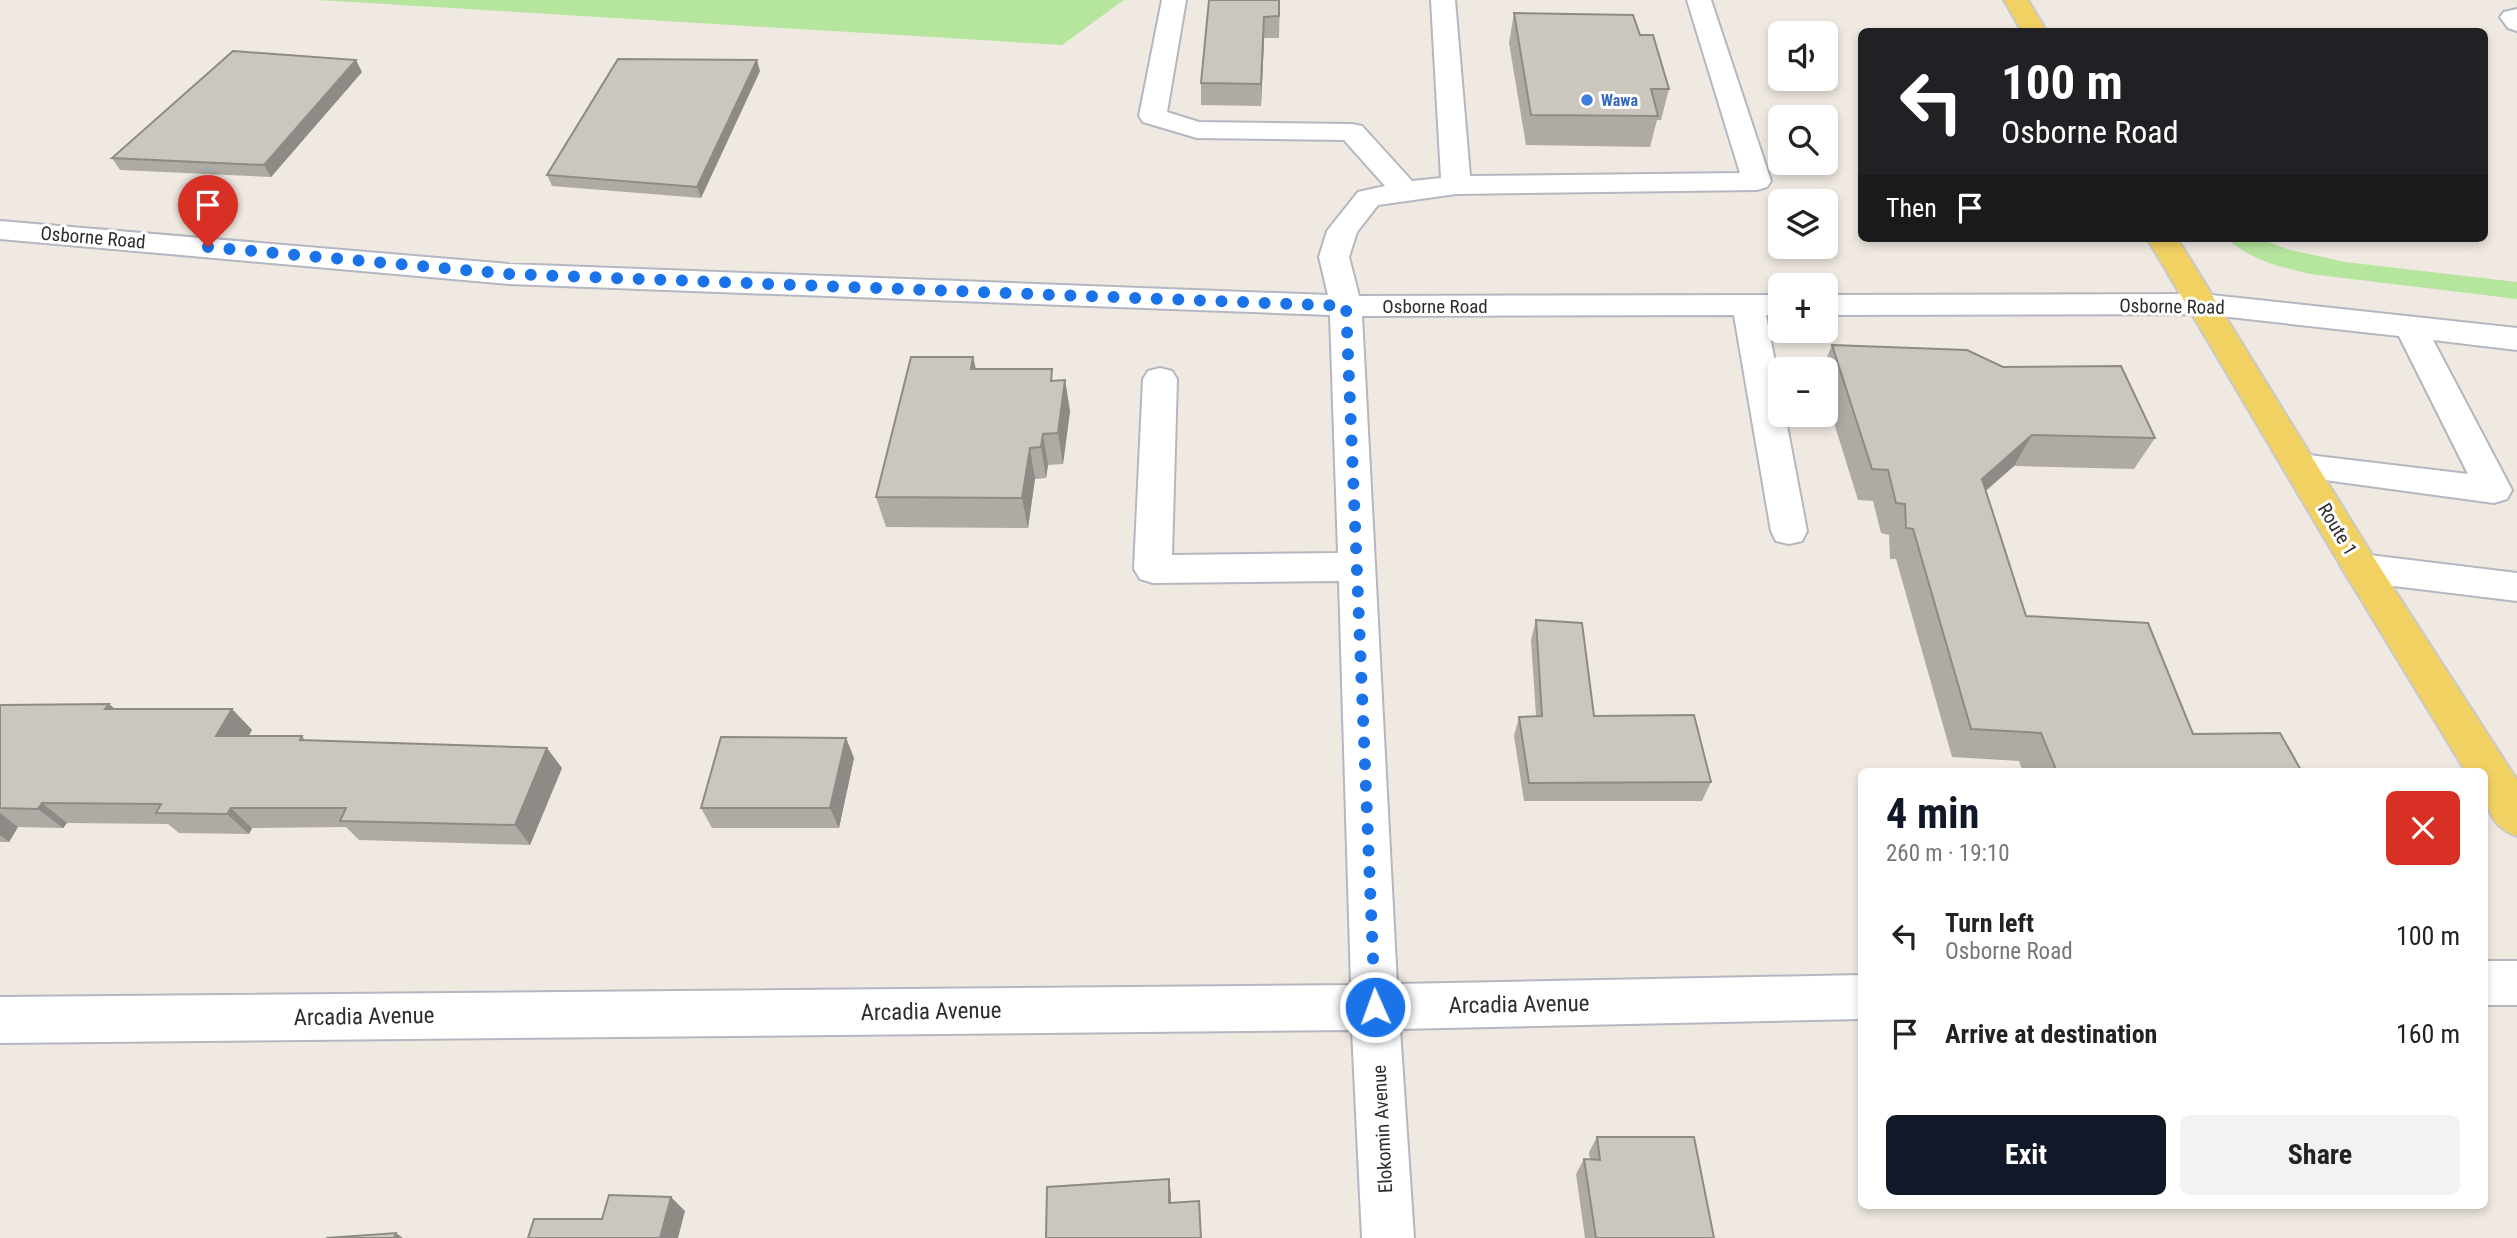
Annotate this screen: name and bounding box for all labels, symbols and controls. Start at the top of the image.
map controls [1768,21,1838,427]
button: sound [1768,21,1838,91]
text: 100 m [2001,54,2123,111]
icon: left [1886,56,1977,147]
place label: Wawa [1601,91,1638,110]
marker: Wawa [1579,92,1595,108]
button: search [1768,105,1838,175]
text: Osborne Road [2001,113,2179,151]
pin [178,175,238,247]
icon: arrive [189,186,227,224]
button: layers [1768,189,1838,259]
icon: arrive [1951,189,1989,227]
text: Then [1886,193,1937,223]
street label: Osborne Road [39,221,146,254]
button: + [1768,273,1838,343]
street label: Osborne Road [2119,294,2225,319]
street label: Osborne Road [1382,295,1488,318]
button: − [1768,357,1838,427]
street label: Route 1 [2313,499,2362,560]
text: 4 min [1886,789,1979,838]
button: close [2386,791,2460,865]
text: 260 m · 19:10 [1886,840,2010,867]
text: Turn left [1945,908,2034,938]
icon: left [1886,917,1924,955]
text: 100 m [2396,921,2460,951]
text: Osborne Road [1945,938,2073,965]
position arrow [1338,970,1412,1044]
street label: Arcadia Avenue [1448,990,1590,1019]
street label: Arcadia Avenue [860,997,1002,1026]
street label: Arcadia Avenue [293,1002,435,1031]
icon: arrive [1886,1015,1924,1053]
text: Arrive at destination [1945,1019,2157,1049]
text: 160 m [2396,1019,2460,1049]
street label: Elokomin Avenue [1368,1064,1397,1194]
button: Exit [1886,1115,2166,1195]
button: Share [2180,1115,2460,1195]

